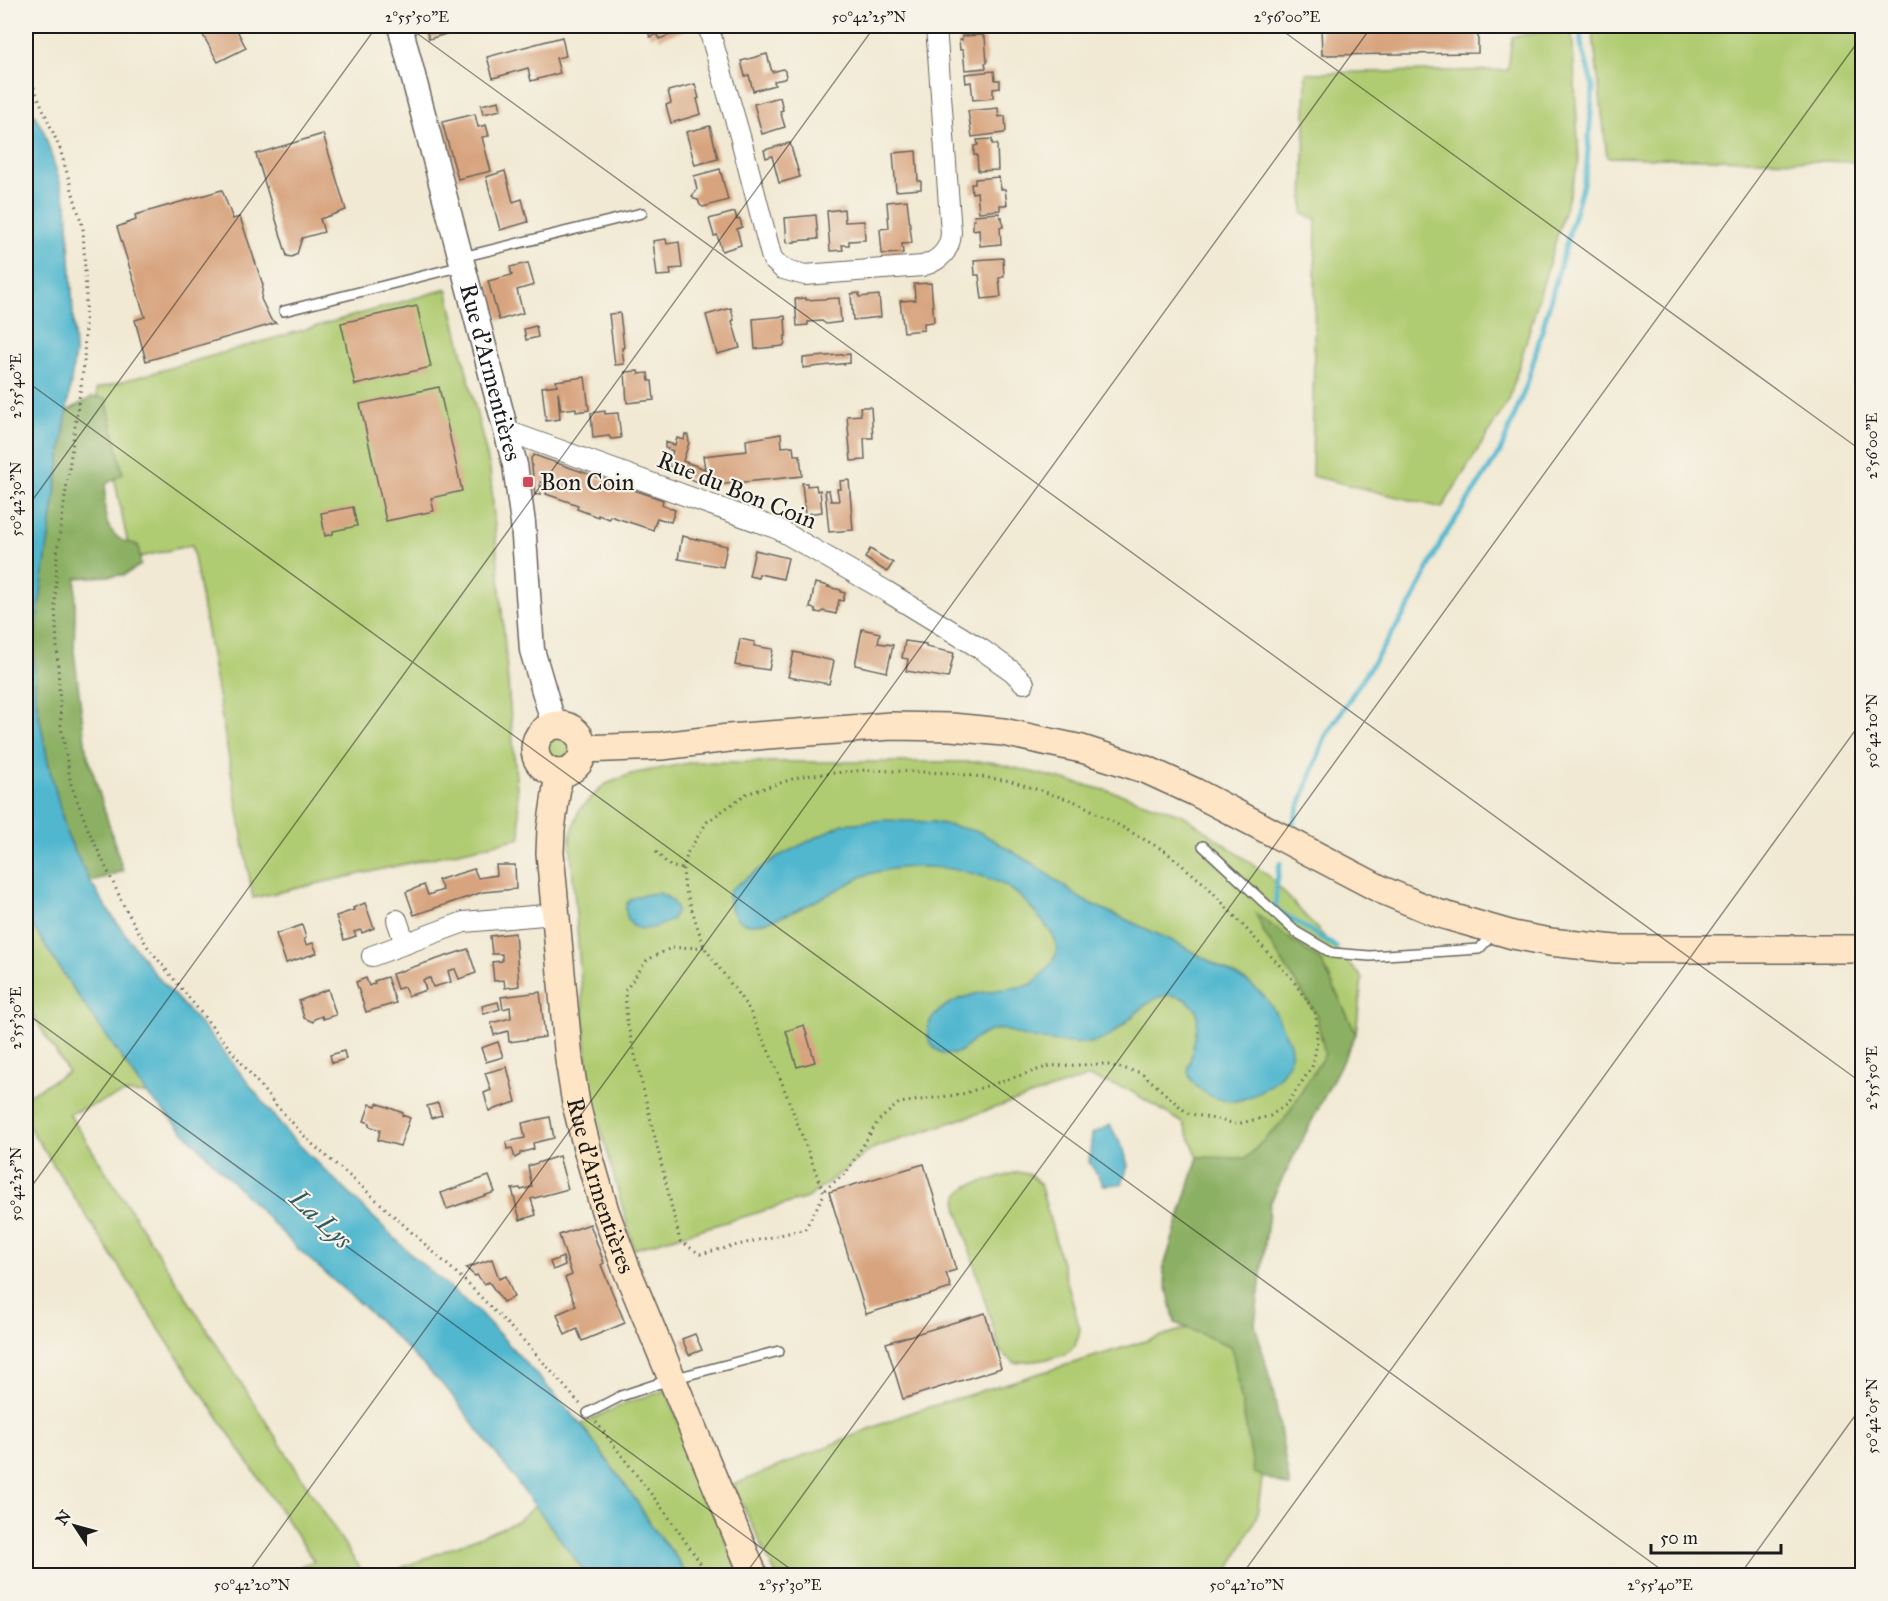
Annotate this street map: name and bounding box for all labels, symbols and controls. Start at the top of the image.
text: 2°55'50"E [385,8,449,26]
text: 50°42'25"N [832,8,907,26]
text: 2°56'00"E [1254,8,1320,26]
street label: Rue d'Armentières [453,280,528,464]
text: 2°55'40"E [7,353,25,419]
text: 2°56'00"E [1863,413,1881,479]
street label: Rue du Bon Coin [653,444,821,536]
text: 50°42'30"N [7,461,25,537]
place label: Bon Coin [540,467,635,497]
marker: Bon Coin [521,475,535,489]
text: 50°42'10"N [1863,693,1881,768]
text: 2°55'30"E [7,986,25,1049]
text: 2°55'50"E [1863,1046,1881,1110]
street label: Rue d'Armentières [560,1094,642,1278]
text: 50°42'25"N [7,1146,25,1221]
water label: La Lys [283,1182,359,1256]
text: 50°42'05"N [1863,1378,1881,1454]
north arrow [45,1496,105,1556]
text: N [52,1506,75,1529]
scale bar [1651,1517,1782,1555]
text: 50 m [1660,1527,1698,1549]
text: 50°42'20"N [214,1576,291,1594]
text: 2°55'30"E [759,1576,822,1594]
text: 50°42'10"N [1210,1576,1285,1594]
text: 2°55'40"E [1627,1576,1693,1594]

